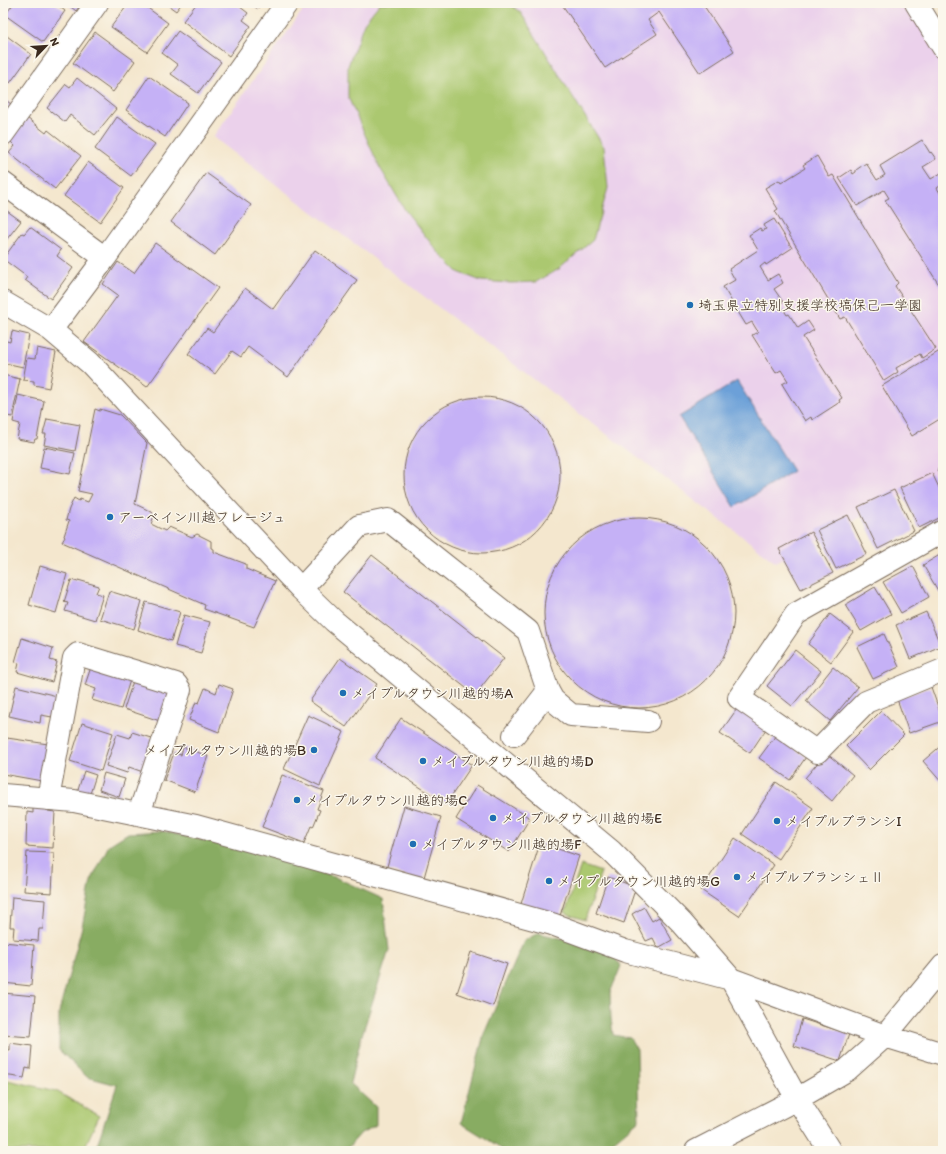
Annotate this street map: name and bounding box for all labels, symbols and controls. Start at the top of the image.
north arrow [26,26,66,66]
text: N [47,36,62,48]
place label: 埼玉県立特別支援学校塙保己一学園 [698,297,922,314]
marker: 埼玉県立特別支援学校塙保己一学園 [685,300,695,310]
place label: アーベイン川越フレージュ [118,509,286,526]
marker: アーベイン川越フレージュ [105,512,115,522]
place label: メイプルタウン川越的場A [351,685,513,702]
marker: メイプルタウン川越的場A [338,688,348,698]
place label: メイプルタウン川越的場B [144,742,306,759]
marker: メイプルタウン川越的場B [309,745,319,755]
place label: メイプルタウン川越的場D [431,753,593,770]
marker: メイプルタウン川越的場D [418,756,428,766]
place label: メイプルタウン川越的場C [305,792,467,809]
marker: メイプルタウン川越的場C [292,795,302,805]
place label: メイプルタウン川越的場E [501,810,662,827]
marker: メイプルタウン川越的場E [488,813,498,823]
place label: メイプルブランシI [785,813,901,830]
marker: メイプルブランシI [772,816,782,826]
place label: メイプルタウン川越的場F [421,836,582,853]
marker: メイプルタウン川越的場F [408,839,418,849]
place label: メイプルブランシェⅡ [745,869,884,886]
marker: メイプルブランシェⅡ [732,872,742,882]
place label: メイプルタウン川越的場G [557,873,720,890]
marker: メイプルタウン川越的場G [544,876,554,886]

